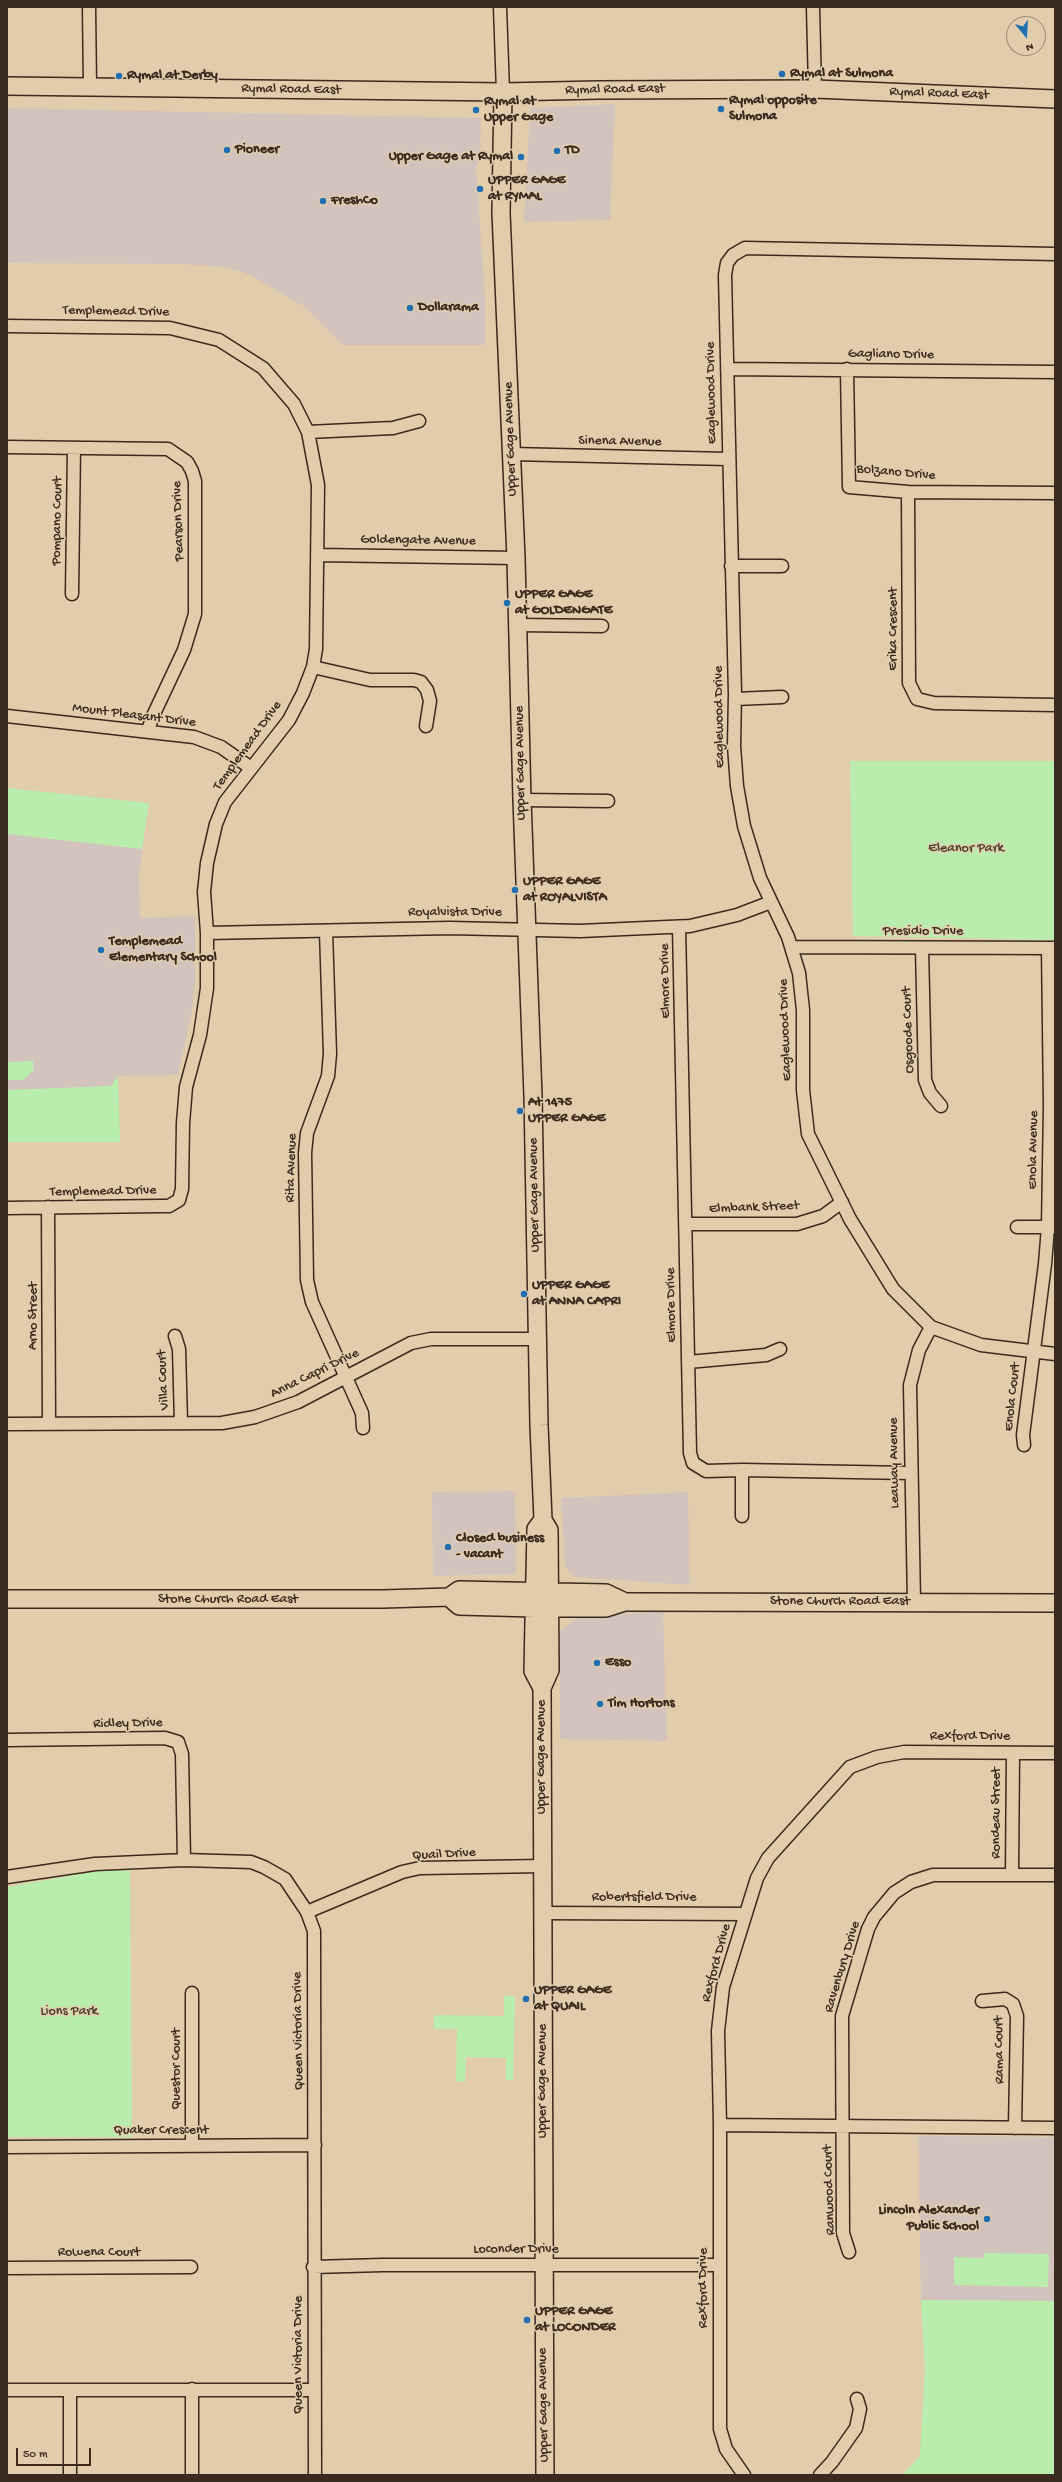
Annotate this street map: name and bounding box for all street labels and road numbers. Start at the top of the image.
street label: Rymal Road East [241,81,341,99]
street label: Rymal Road East [565,81,665,99]
street label: Rymal Road East [889,84,989,104]
street label: Templemead Drive [63,303,169,321]
street label: Eaglewood Drive [703,342,721,444]
street label: Gagliano Drive [848,346,934,364]
street label: Upper Gage Avenue [501,381,521,497]
street label: Sinena Avenue [578,433,662,451]
street label: Bolzano Drive [856,461,936,485]
street label: Pompano Court [49,476,67,566]
street label: Pearson Drive [169,480,189,562]
street label: Goldengate Avenue [360,532,476,550]
street label: Erika Crescent [886,587,902,671]
street label: Eaglewood Drive [711,666,729,768]
street label: Templemead Drive [210,698,286,794]
street label: Mount Pleasant Drive [71,700,197,732]
street label: Upper Gage Avenue [512,706,530,820]
street label: Royalvista Drive [408,905,502,921]
street label: Presidio Drive [883,924,963,940]
street label: Elmore Drive [657,943,675,1019]
street label: Eaglewood Drive [776,979,796,1081]
street label: Osgoode Court [899,986,919,1074]
street label: Enola Avenue [1025,1110,1043,1190]
street label: Rita Avenue [282,1133,302,1203]
street label: Upper Gage Avenue [526,1138,544,1252]
street label: Templemead Drive [50,1183,156,1201]
street label: Elmbank Street [709,1198,799,1218]
street label: Elmore Drive [663,1267,681,1343]
street label: Arno Street [26,1282,42,1350]
street label: Anna Capri Drive [268,1345,362,1403]
street label: Villa Court [154,1350,174,1410]
street label: Enola Court [1001,1362,1025,1432]
street label: Leaway Avenue [886,1417,904,1509]
street label: Stone Church Road East [158,1592,298,1608]
street label: Stone Church Road East [770,1594,910,1610]
street label: Upper Gage Avenue [534,1700,550,1814]
street label: Ridley Drive [93,1715,163,1733]
street label: Rexford Drive [930,1729,1010,1745]
street label: Rondeau Street [989,1767,1005,1859]
street label: Quail Drive [412,1845,476,1865]
street label: Robertsfield Drive [592,1890,696,1906]
street label: Ravenbury Drive [821,1919,865,2015]
street label: Rexford Drive [698,1922,736,2004]
street label: Queen Victoria Drive [290,1972,308,2090]
street label: Rama Court [991,2016,1009,2084]
street label: Upper Gage Avenue [535,2024,551,2138]
street label: Questor Court [169,2028,185,2110]
street label: Quaker Crescent [114,2123,208,2139]
street label: Ranwood Court [820,2144,840,2236]
street label: Loconder Drive [473,2242,559,2258]
street label: Rowena Court [58,2245,140,2261]
street label: Rexford Drive [696,2248,712,2328]
street label: Queen Victoria Drive [291,2296,307,2414]
street label: Upper Gage Avenue [535,2348,553,2462]

